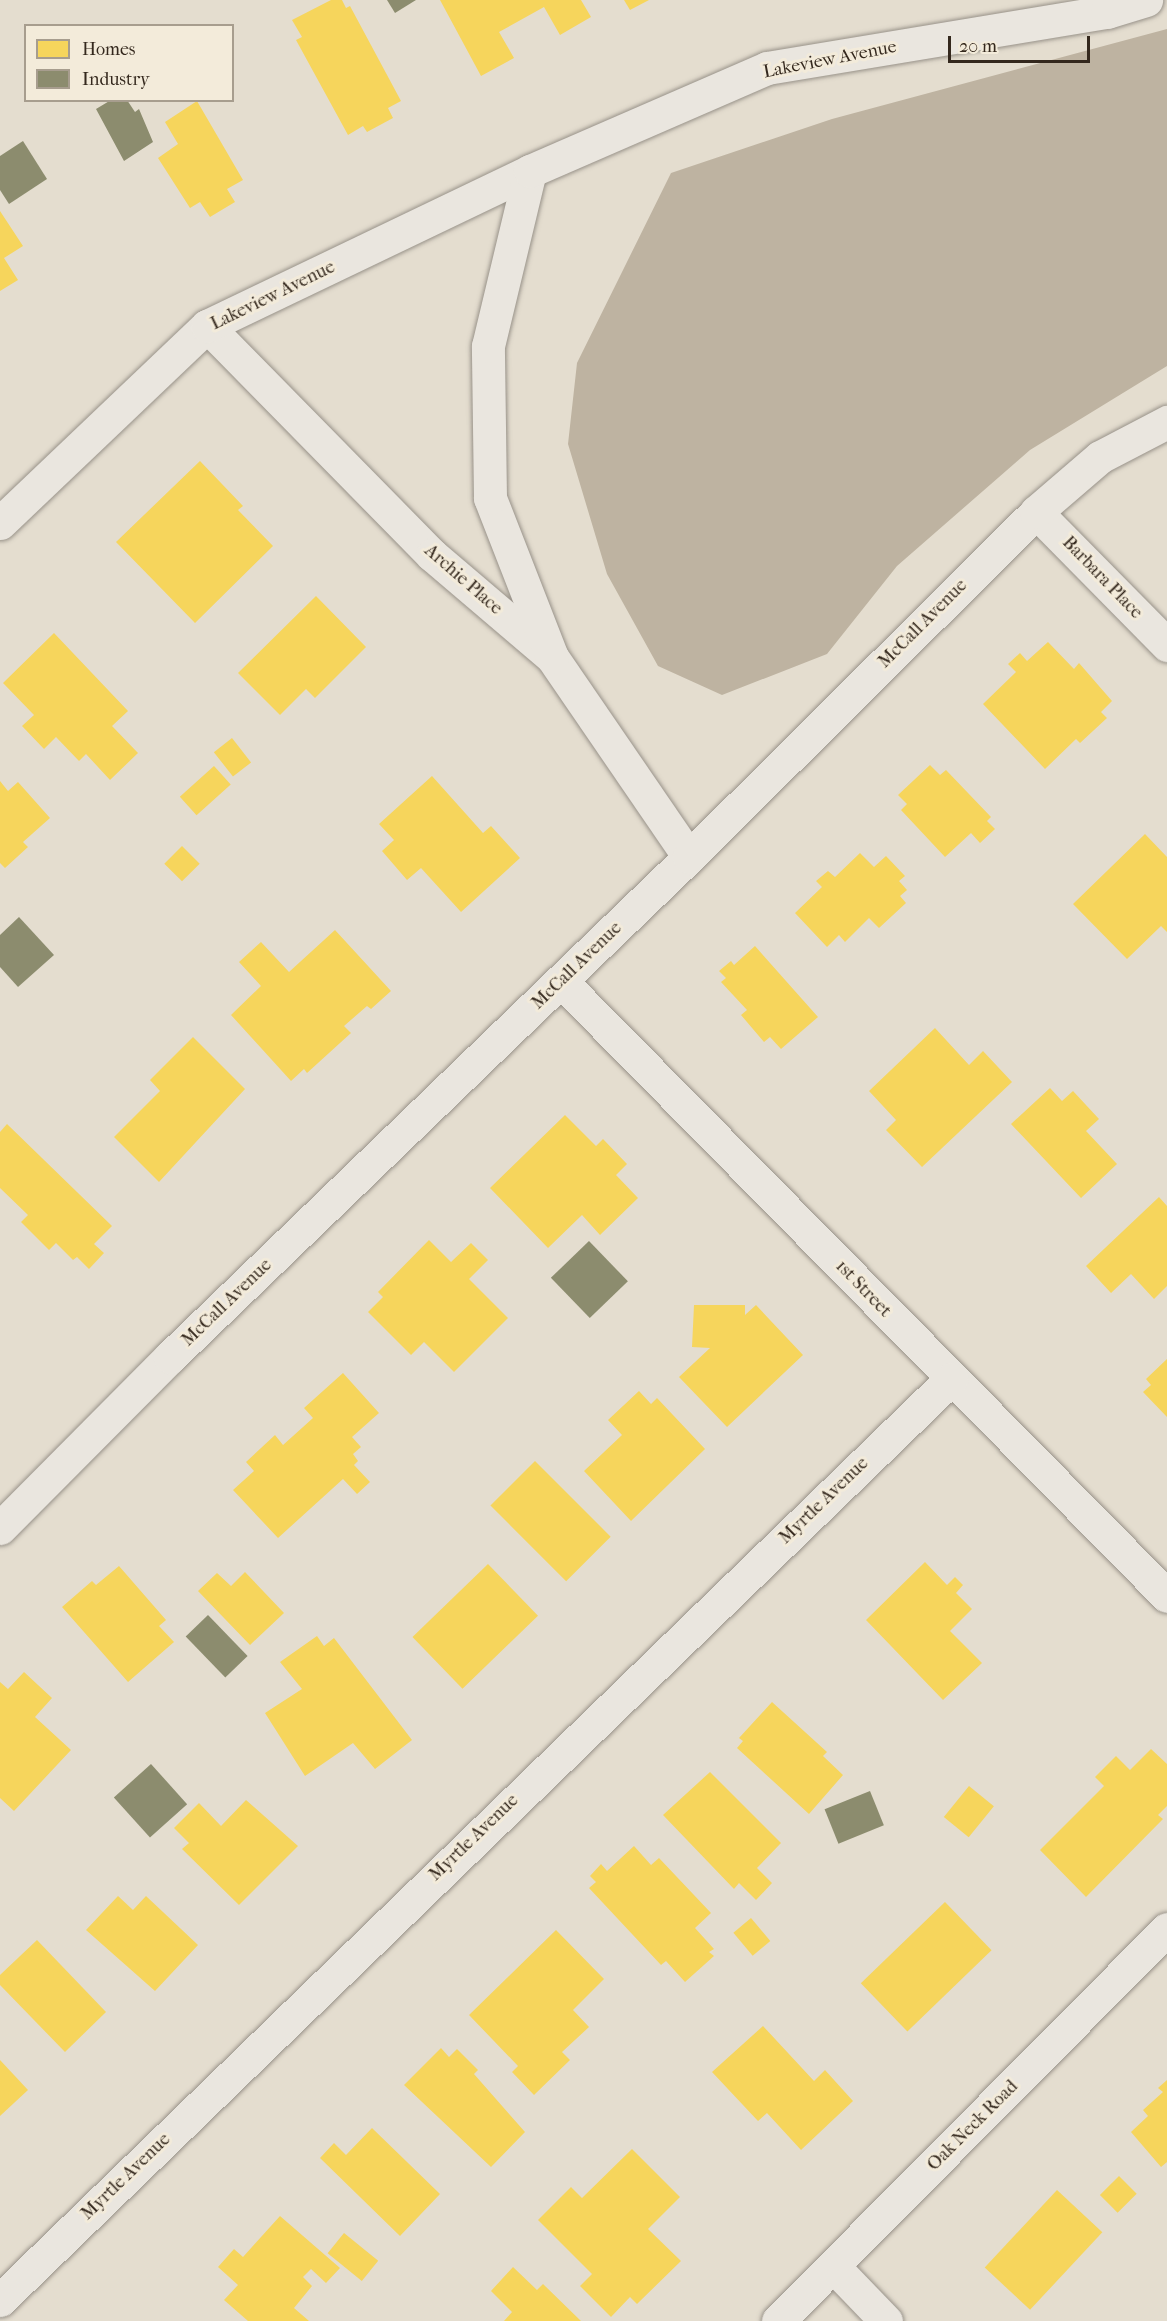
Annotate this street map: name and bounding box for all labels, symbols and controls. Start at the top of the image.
legend [24,24,234,102]
scale bar [951,24,1094,62]
street label: Lakeview Avenue [762,36,898,84]
text: 20 m [959,36,997,57]
text: Homes [82,39,136,60]
text: Industry [82,69,150,90]
street label: Lakeview Avenue [207,257,339,335]
street label: Barbara Place [1057,532,1147,624]
street label: Archie Place [420,540,506,620]
street label: McCall Avenue [874,575,972,673]
street label: McCall Avenue [528,918,626,1014]
street label: McCall Avenue [178,1255,276,1351]
street label: 1st Street [831,1256,895,1322]
street label: Myrtle Avenue [775,1453,873,1549]
street label: Myrtle Avenue [425,1790,523,1886]
street label: Oak Neck Road [923,2076,1023,2176]
street label: Myrtle Avenue [77,2129,175,2225]

